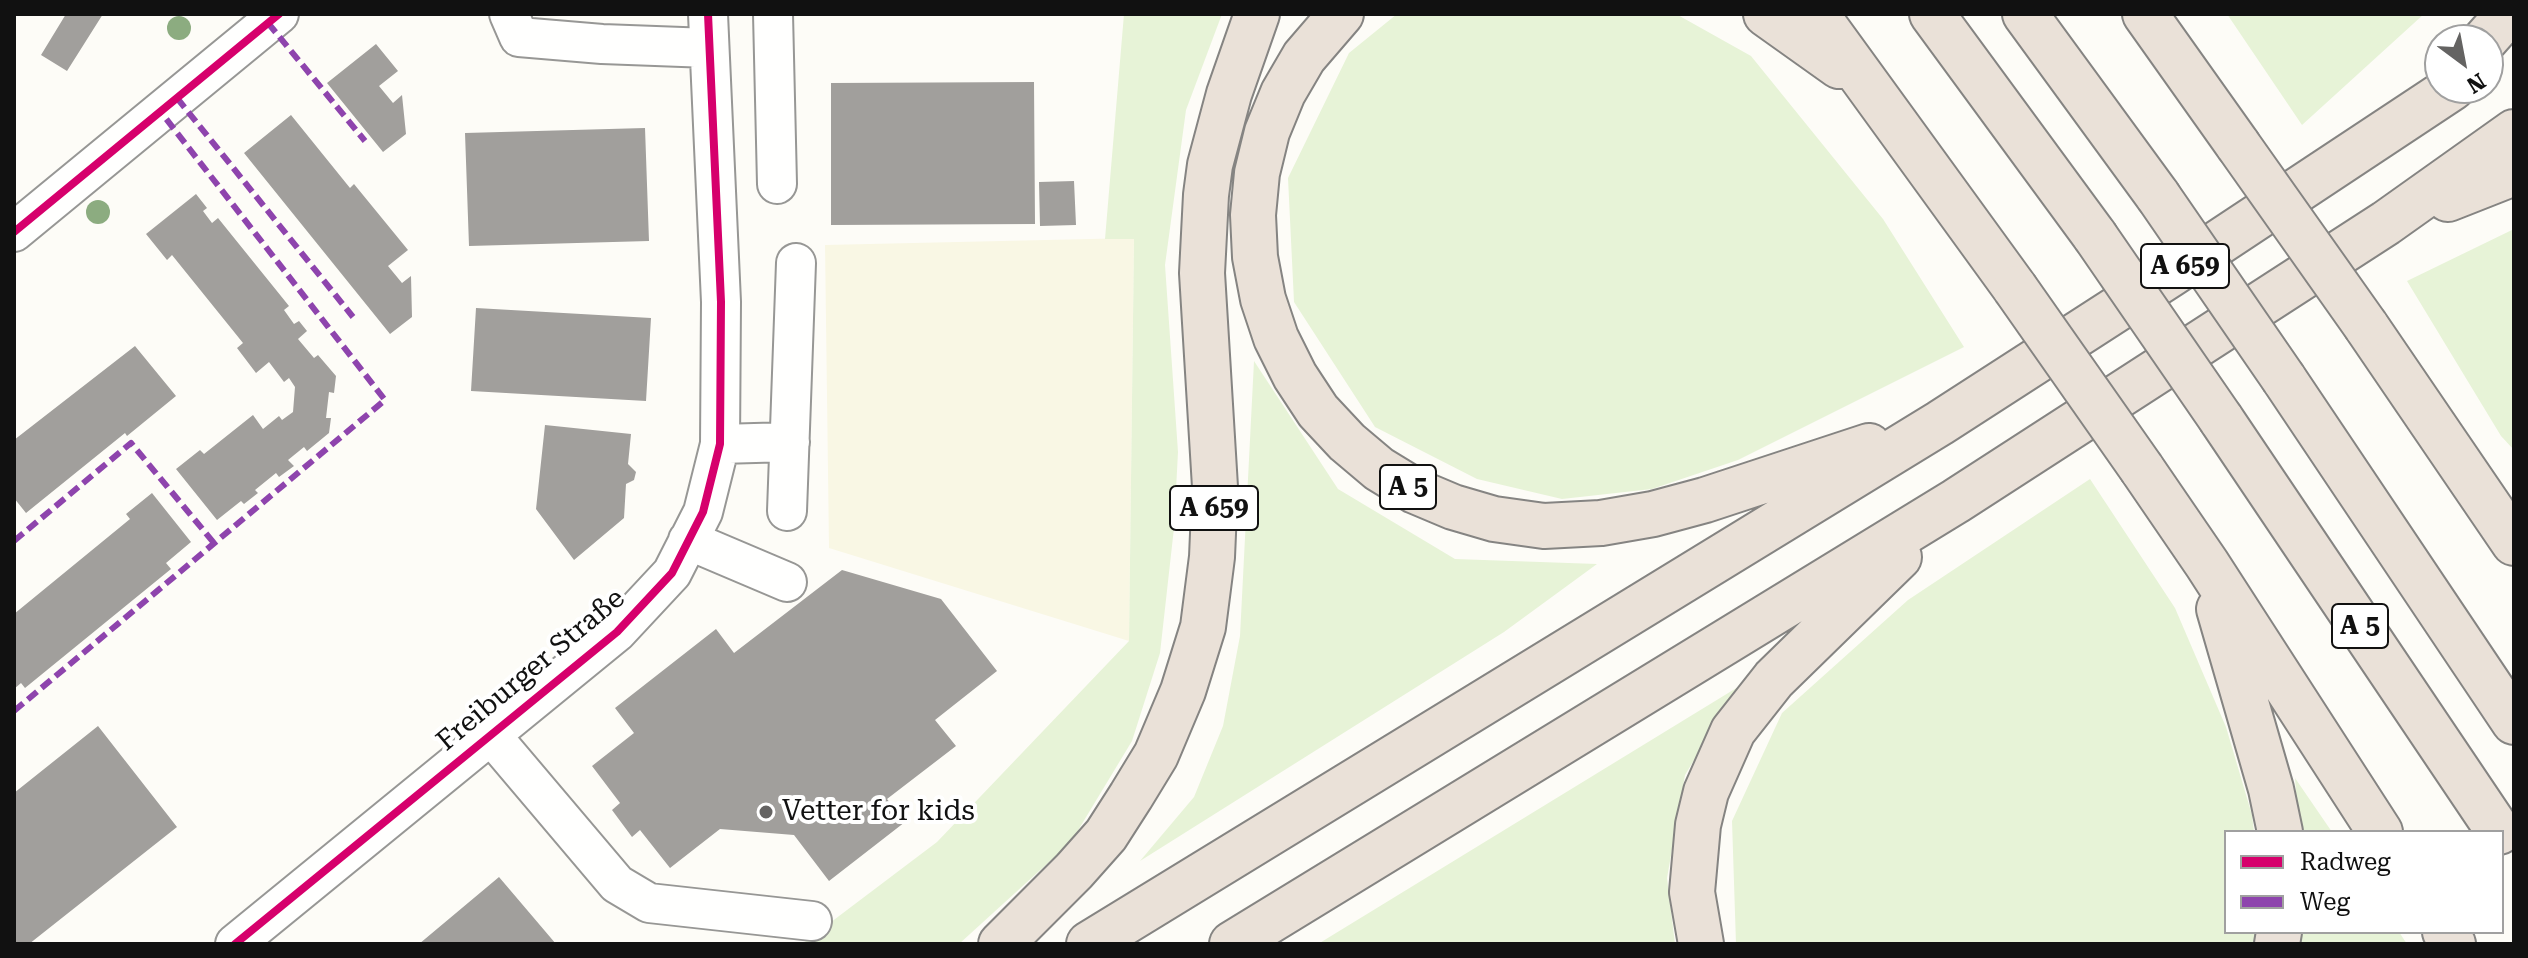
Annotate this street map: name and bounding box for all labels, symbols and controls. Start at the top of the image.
north arrow [2424,24,2504,104]
text: N [2462,68,2490,98]
road number: A 659 [2141,244,2229,288]
road number: A 5 [1380,465,1436,509]
road number: A 659 [1170,486,1258,530]
street label: Freiburger Straße [430,582,632,758]
road number: A 5 [2332,604,2388,648]
place label: Vetter for kids [782,795,975,829]
marker: Vetter for kids [757,803,775,821]
legend [2224,830,2504,934]
text: Radweg [2300,848,2391,876]
text: Weg [2300,888,2350,916]

